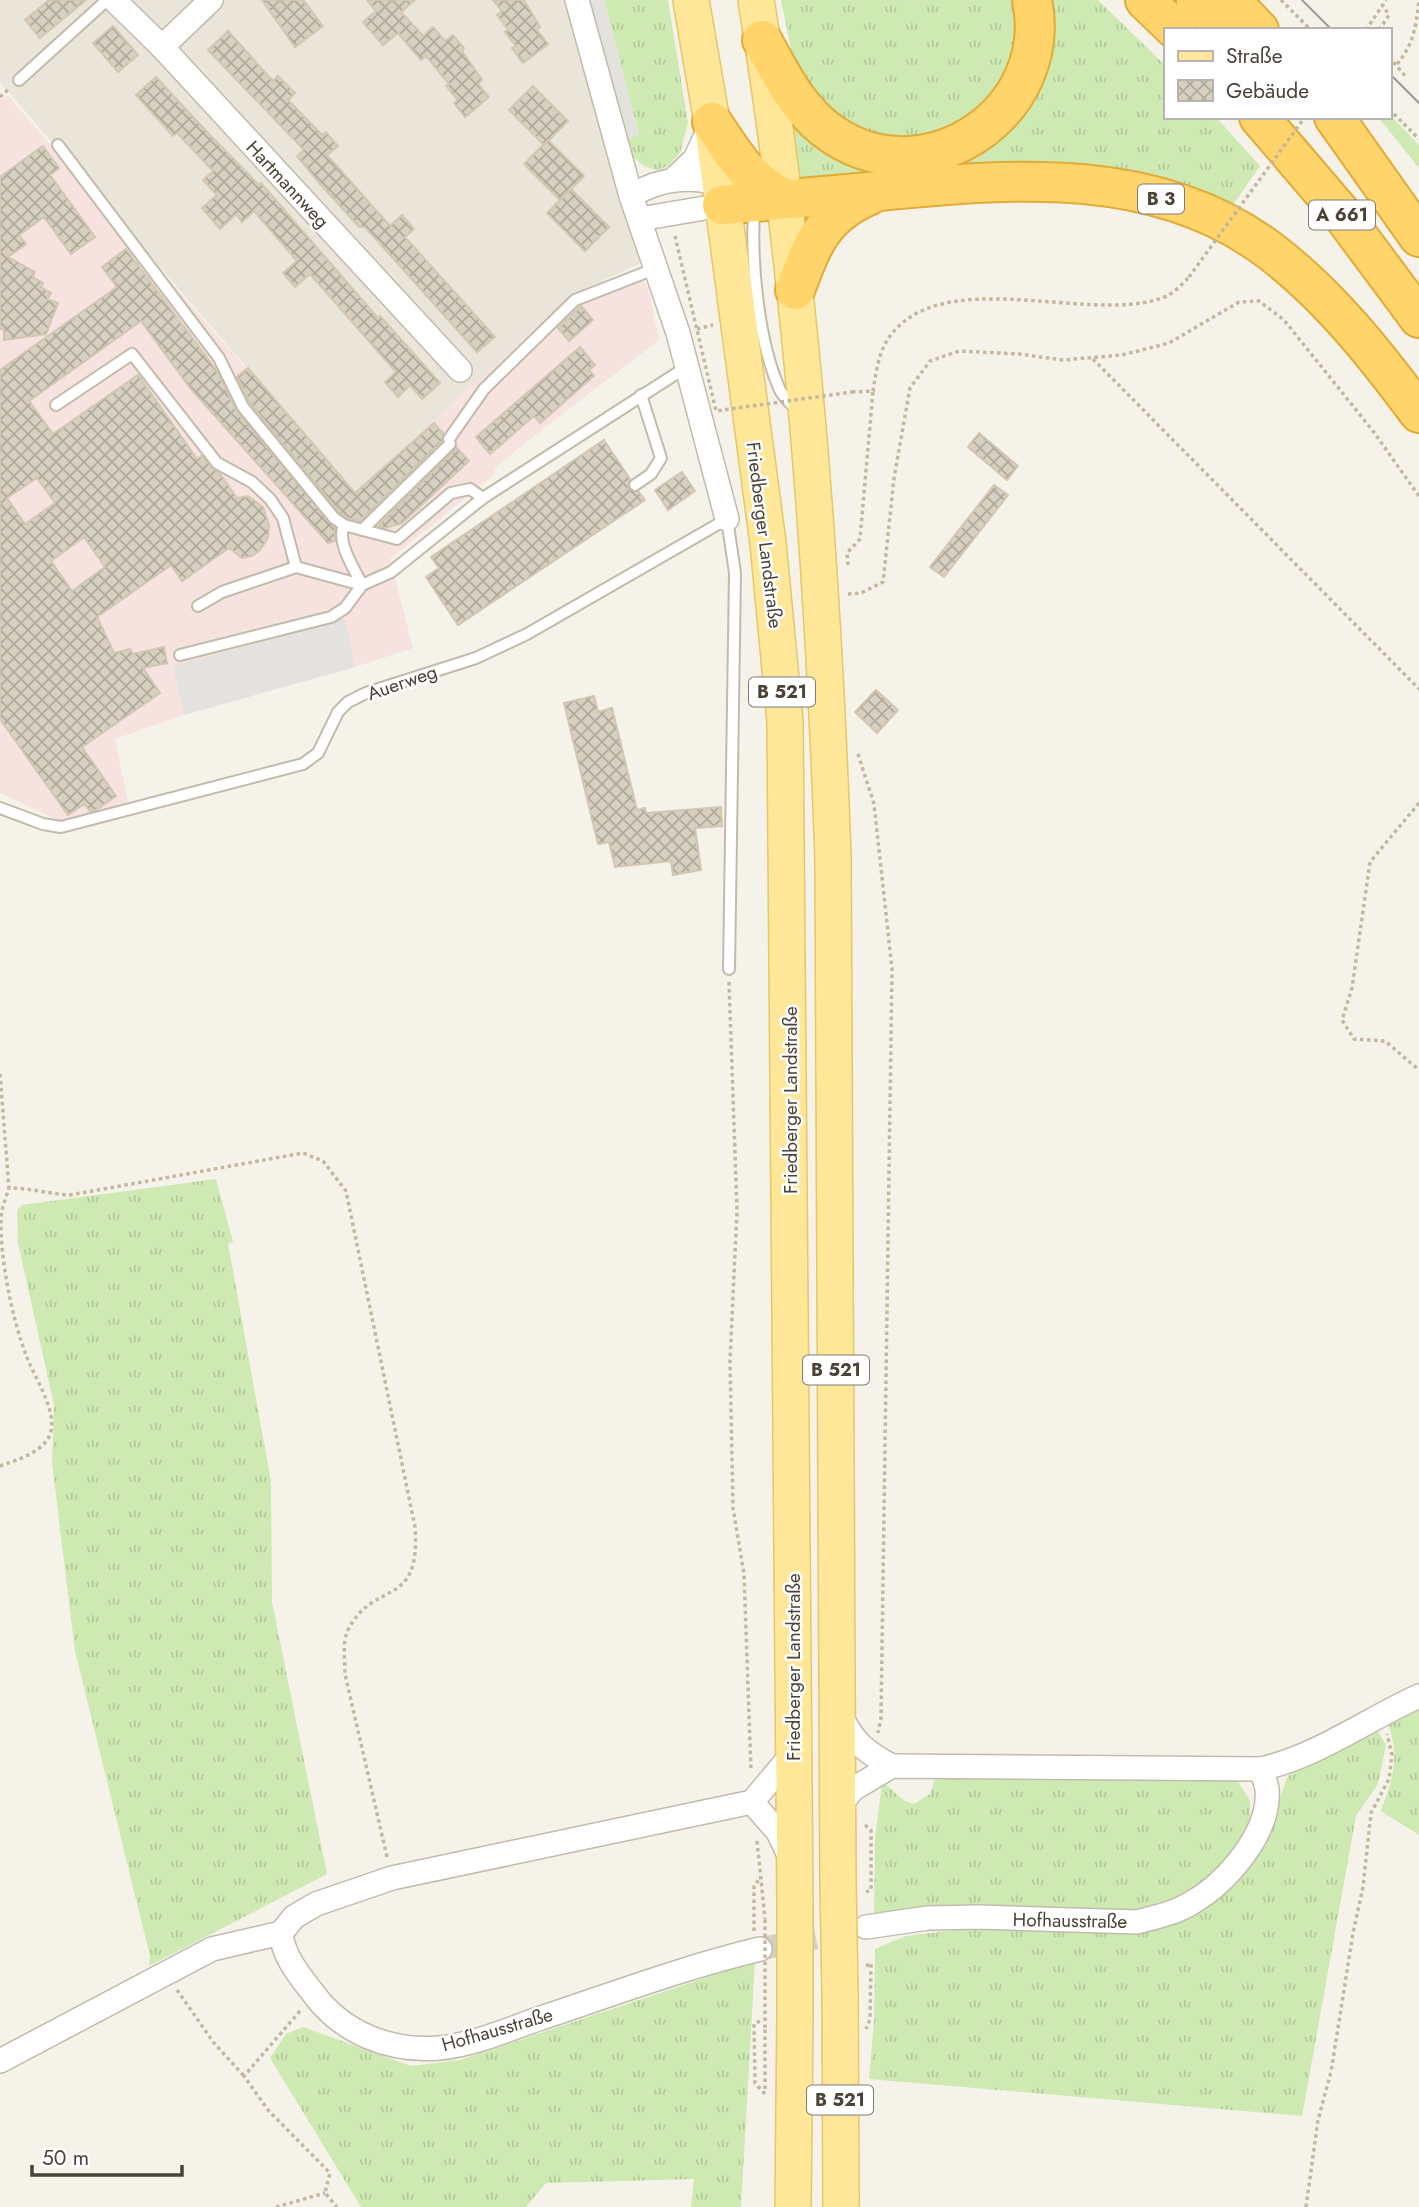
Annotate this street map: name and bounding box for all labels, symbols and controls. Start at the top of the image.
legend [1164,28,1391,119]
text: Straße [1226,41,1283,71]
text: Gebäude [1226,76,1309,106]
street label: Hartmannweg [240,135,335,234]
road number: B 3 [1138,184,1184,214]
road number: A 661 [1309,200,1375,230]
street label: Friedberger Landstraße [740,440,789,630]
street label: Auerweg [364,658,441,707]
road number: B 521 [749,678,815,706]
street label: Friedberger Landstraße [777,1006,804,1194]
road number: B 521 [803,1356,869,1385]
street label: Friedberger Landstraße [780,1573,807,1761]
street label: Hofhausstraße [1012,1906,1128,1935]
street label: Hofhausstraße [438,2001,556,2058]
road number: B 521 [807,2086,873,2114]
scale bar [32,2134,182,2178]
text: 50 m [42,2143,89,2173]

